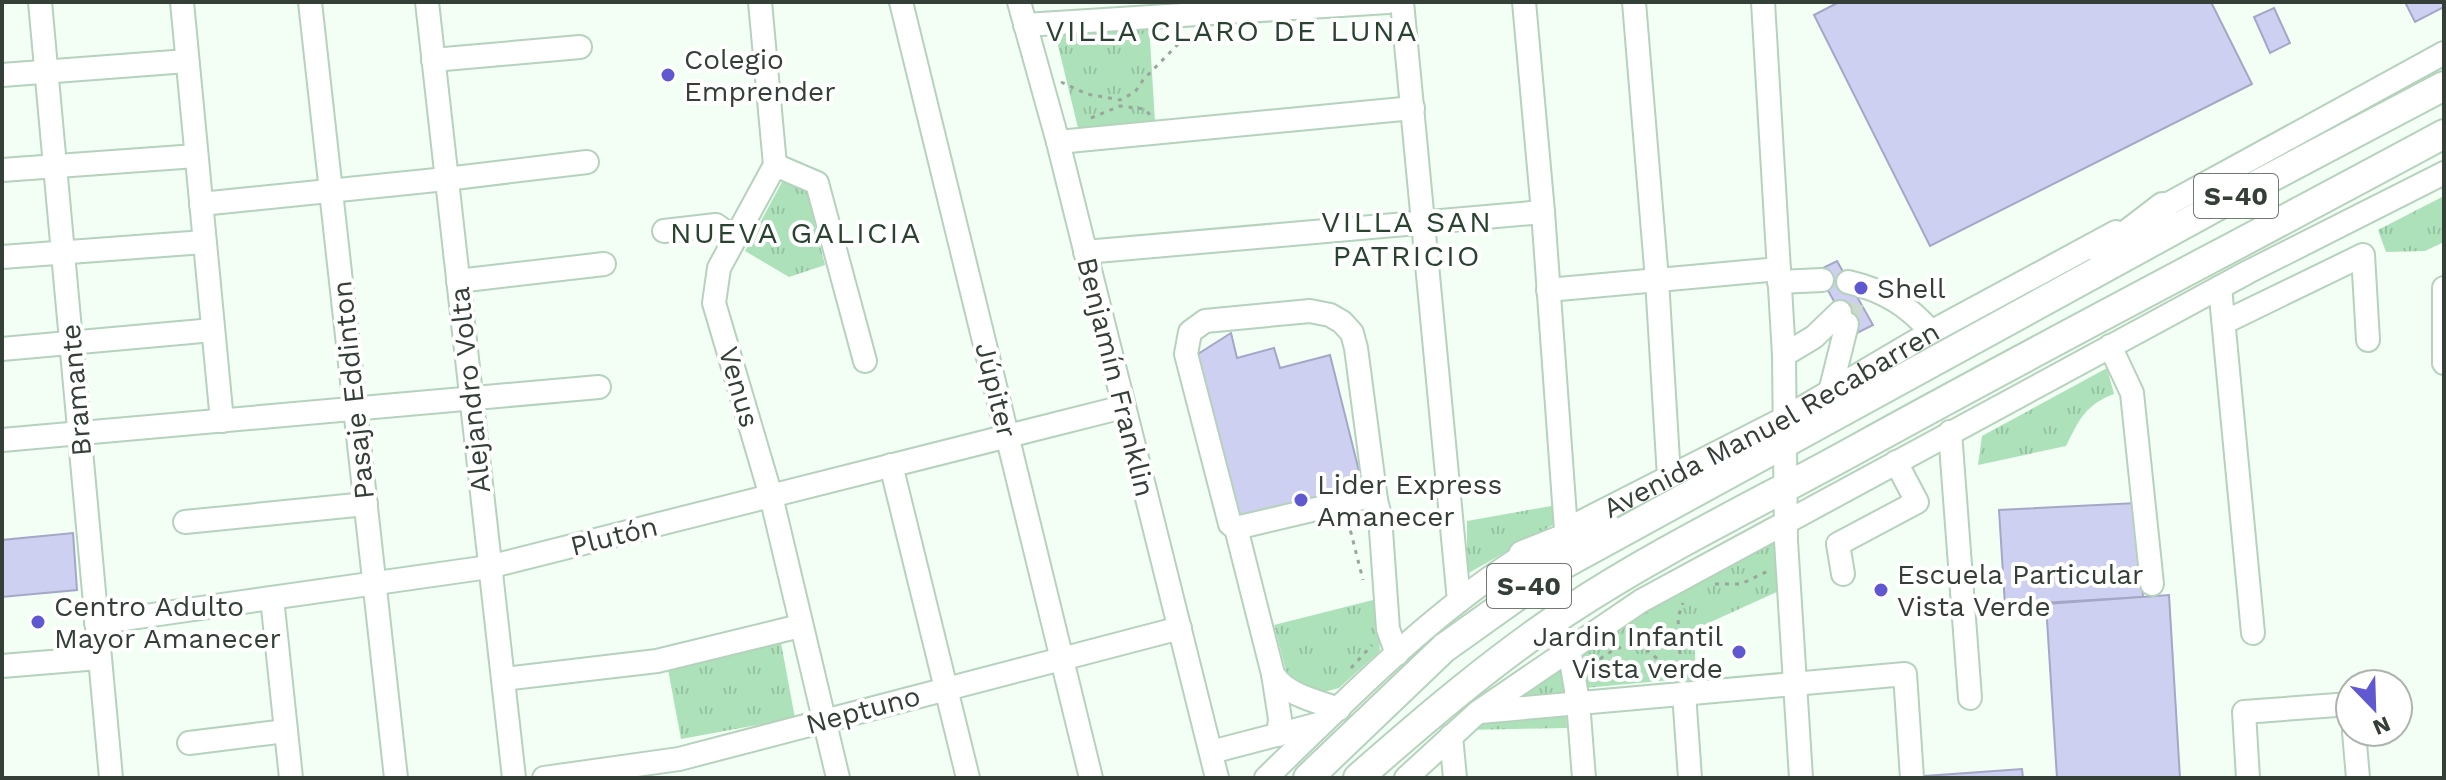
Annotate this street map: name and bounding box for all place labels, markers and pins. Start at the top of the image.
place label: Colegio Emprender [684,43,836,108]
marker: Colegio Emprender [659,66,677,84]
place label: Shell [1877,272,1946,305]
marker: Shell [1852,279,1870,297]
place label: Lider Express Amanecer [1317,468,1502,533]
marker: Lider Express Amanecer [1292,491,1310,509]
place label: Escuela Particular Vista Verde [1897,558,2144,623]
marker: Escuela Particular Vista Verde [1872,581,1890,599]
place label: Centro Adulto Mayor Amanecer [54,590,281,655]
marker: Centro Adulto Mayor Amanecer [29,613,47,631]
place label: Jardin Infantil Vista verde [1533,620,1723,685]
marker: Jardin Infantil Vista verde [1730,643,1748,661]

